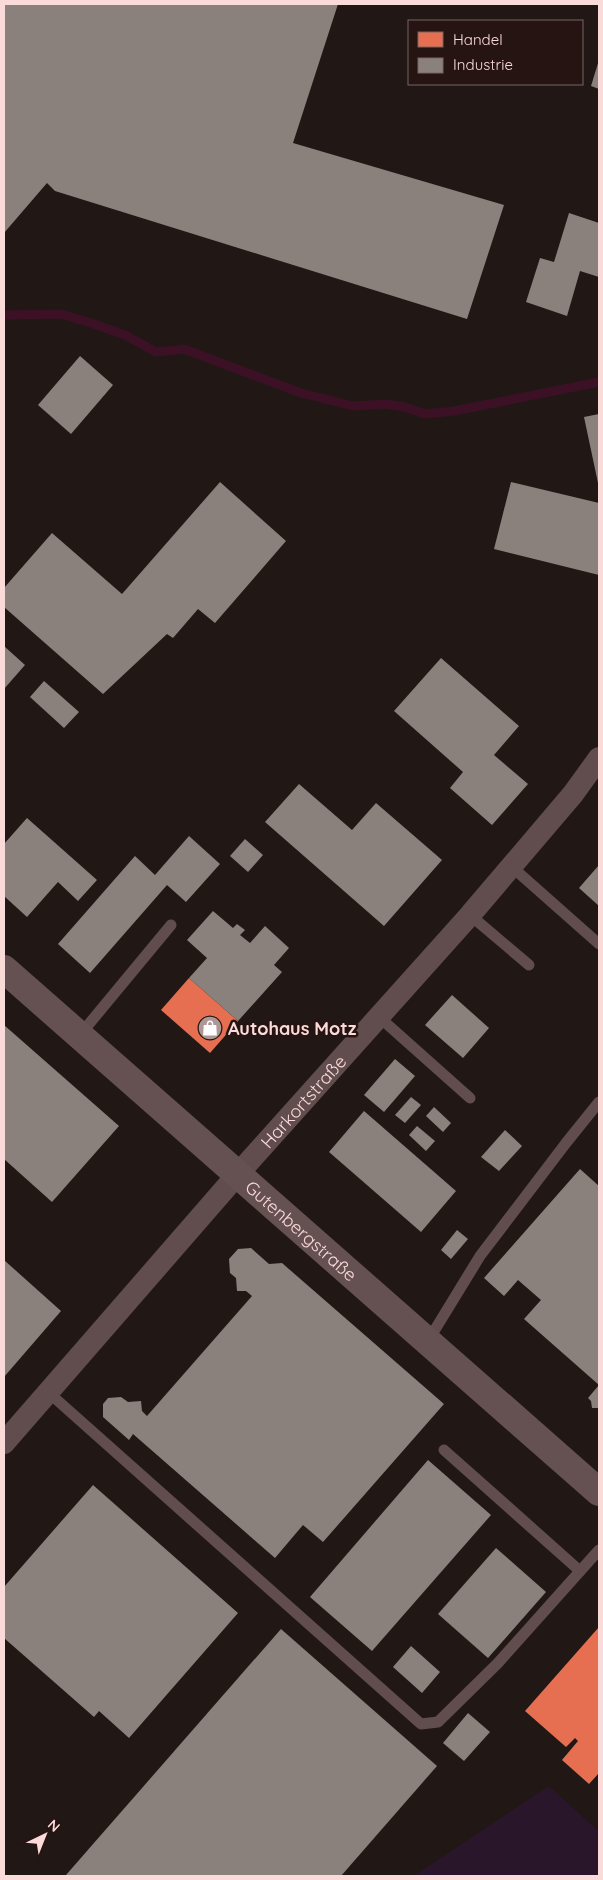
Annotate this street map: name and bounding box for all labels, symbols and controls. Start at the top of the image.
legend [408,20,583,85]
text: Handel [453,30,503,49]
text: Industrie [453,55,513,74]
shop icon: Autohaus Motz [197,1015,223,1041]
place label: Autohaus Motz [228,1017,357,1040]
street label: Harkortstraße [255,1050,351,1153]
street label: Gutenbergstraße [241,1175,362,1286]
north arrow [20,1810,70,1860]
text: N [44,1815,64,1836]

